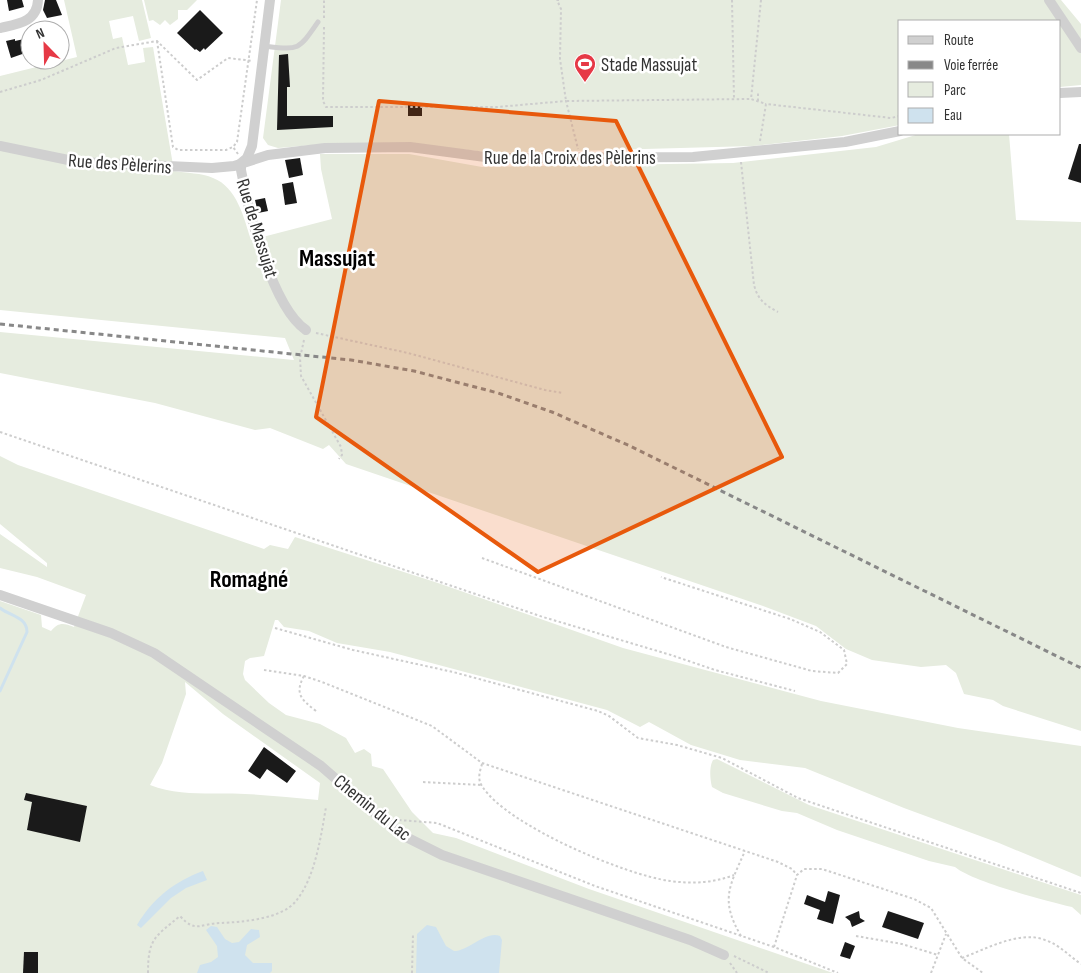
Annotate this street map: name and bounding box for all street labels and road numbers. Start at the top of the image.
street label: Rue de la Croix des Pèlerins [484,147,656,170]
street label: Rue des Pèlerins [67,149,173,180]
street label: Rue de Massujat [231,176,283,281]
street label: Chemin du Lac [329,770,415,846]

